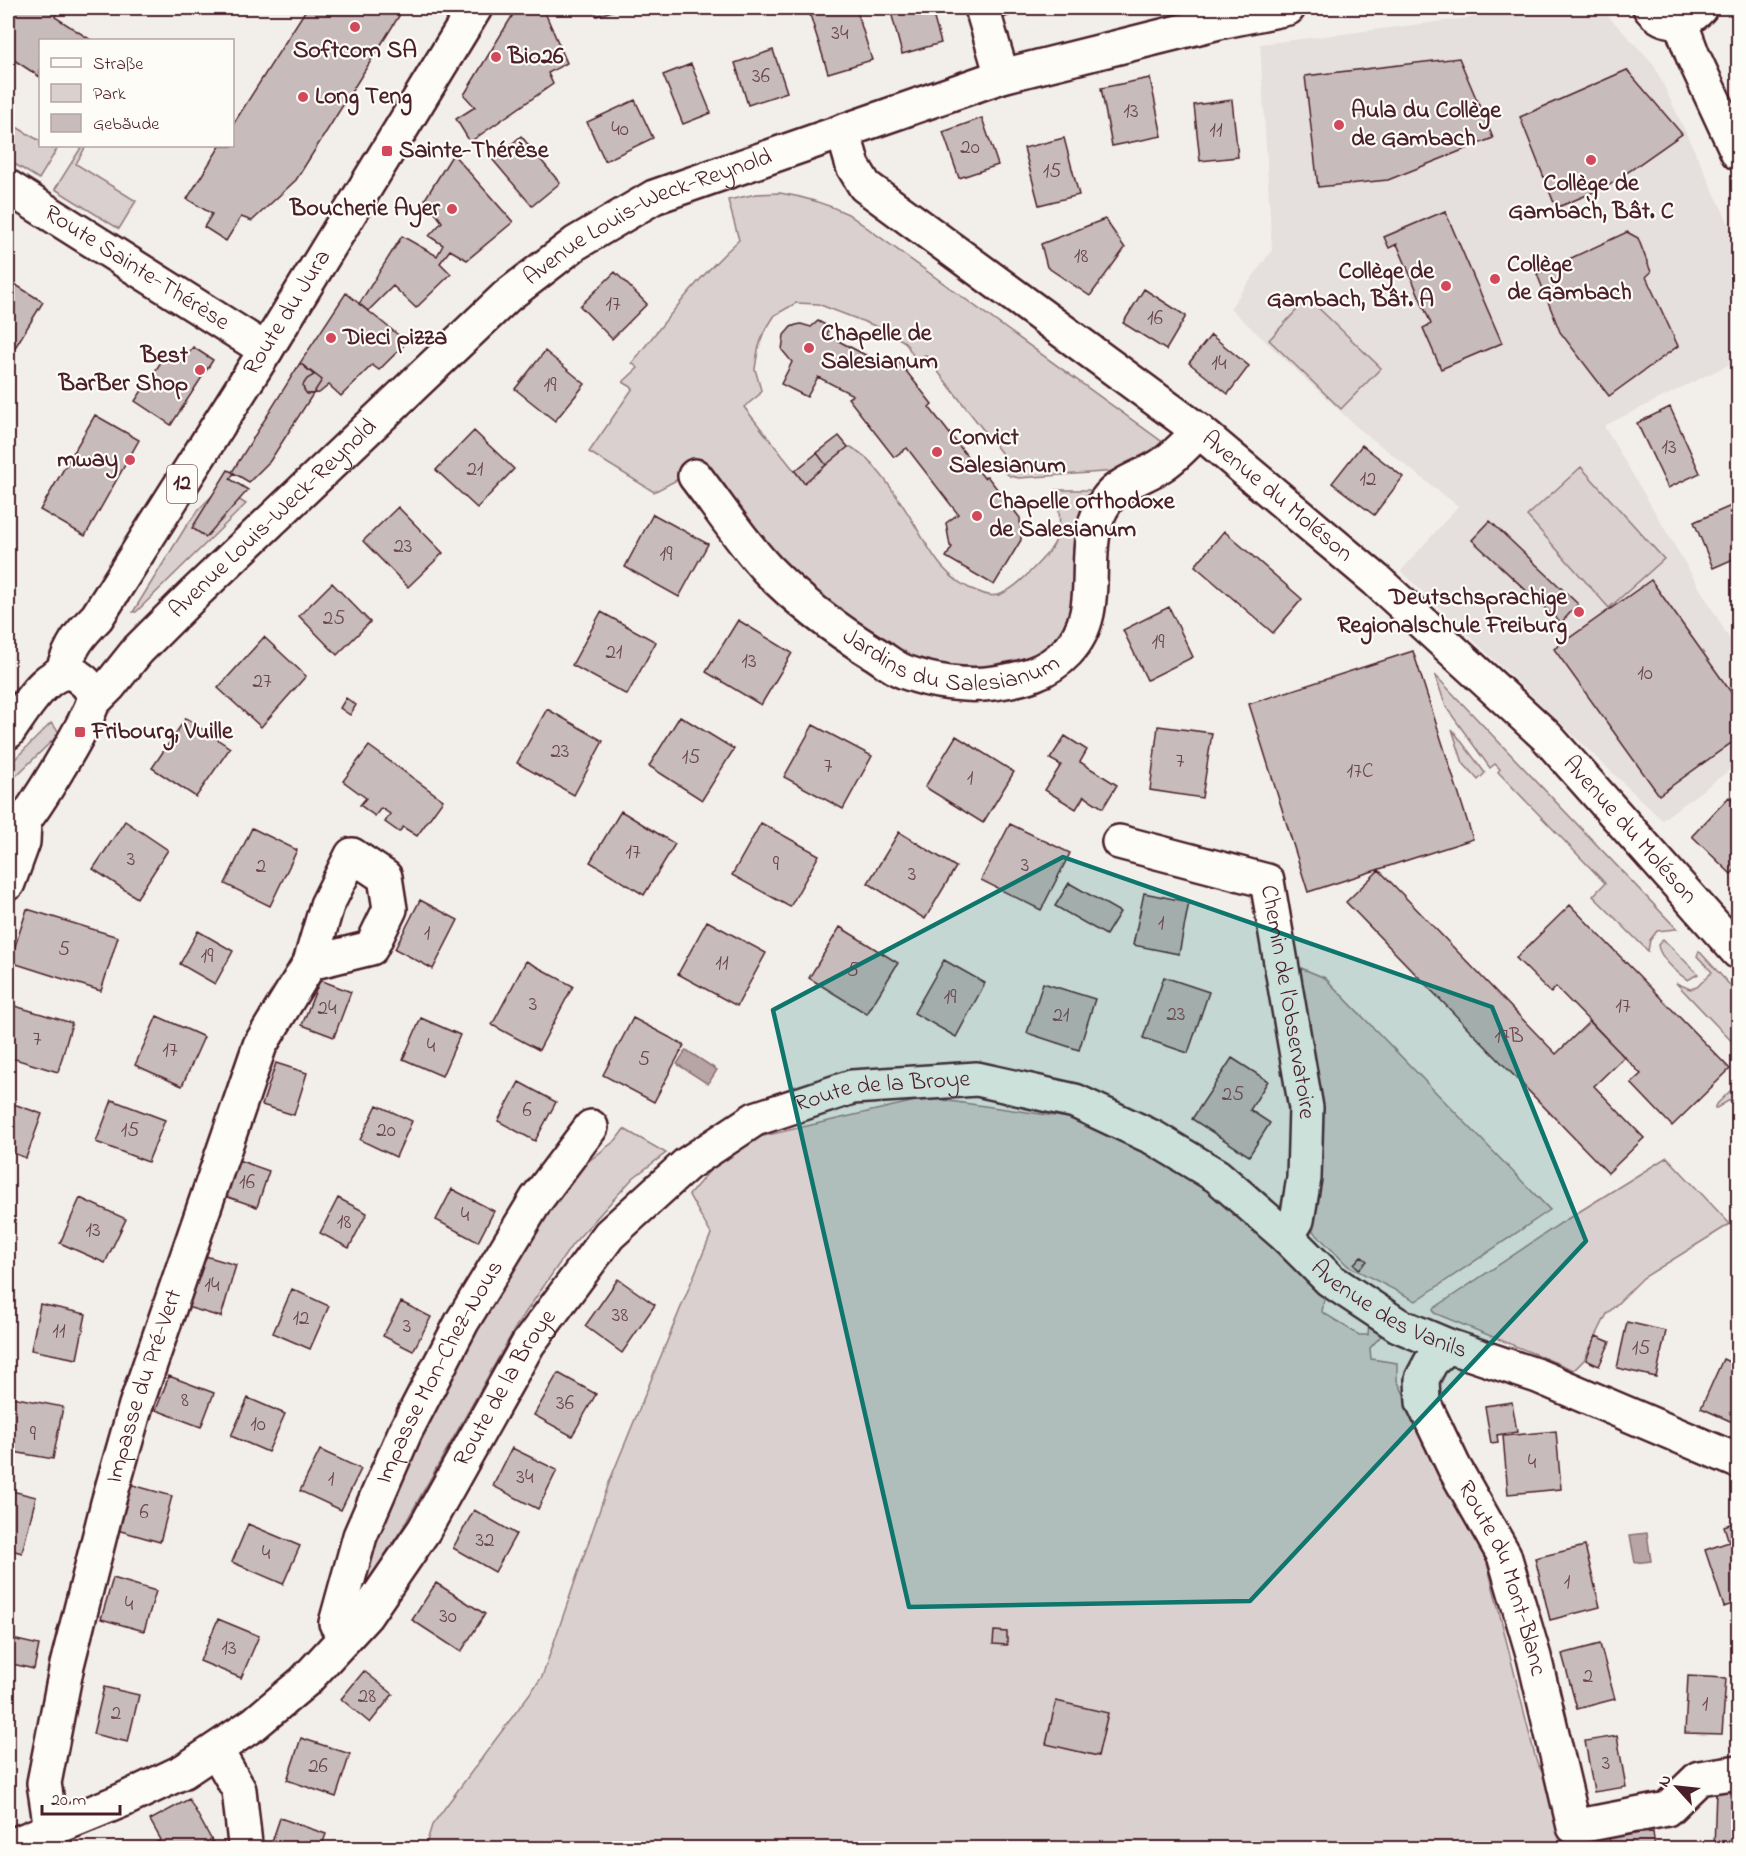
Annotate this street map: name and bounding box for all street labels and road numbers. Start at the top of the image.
street label: Avenue Louis-Weck-Reynold [516,140,777,295]
street label: Route Sainte-Thérèse [37,196,236,340]
street label: Route du Jura [235,243,341,383]
street label: Avenue Louis-Weck-Reynold [161,410,386,627]
street label: Avenue du Moléson [1194,423,1361,571]
road number: 12 [167,465,197,503]
street label: Jardins du Salesianum [835,619,1067,702]
street label: Avenue du Moléson [1554,748,1705,912]
street label: Chemin de l'Observatoire [1250,882,1323,1120]
street label: Route de la Broye [790,1062,971,1122]
street label: Avenue des Vanils [1302,1252,1471,1369]
street label: Impasse Mon-Chez-Nous [367,1254,513,1490]
street label: Impasse du Pré-Vert [97,1285,192,1487]
street label: Route de la Broye [445,1302,566,1473]
street label: Route du Mont-Blanc [1448,1474,1555,1680]

